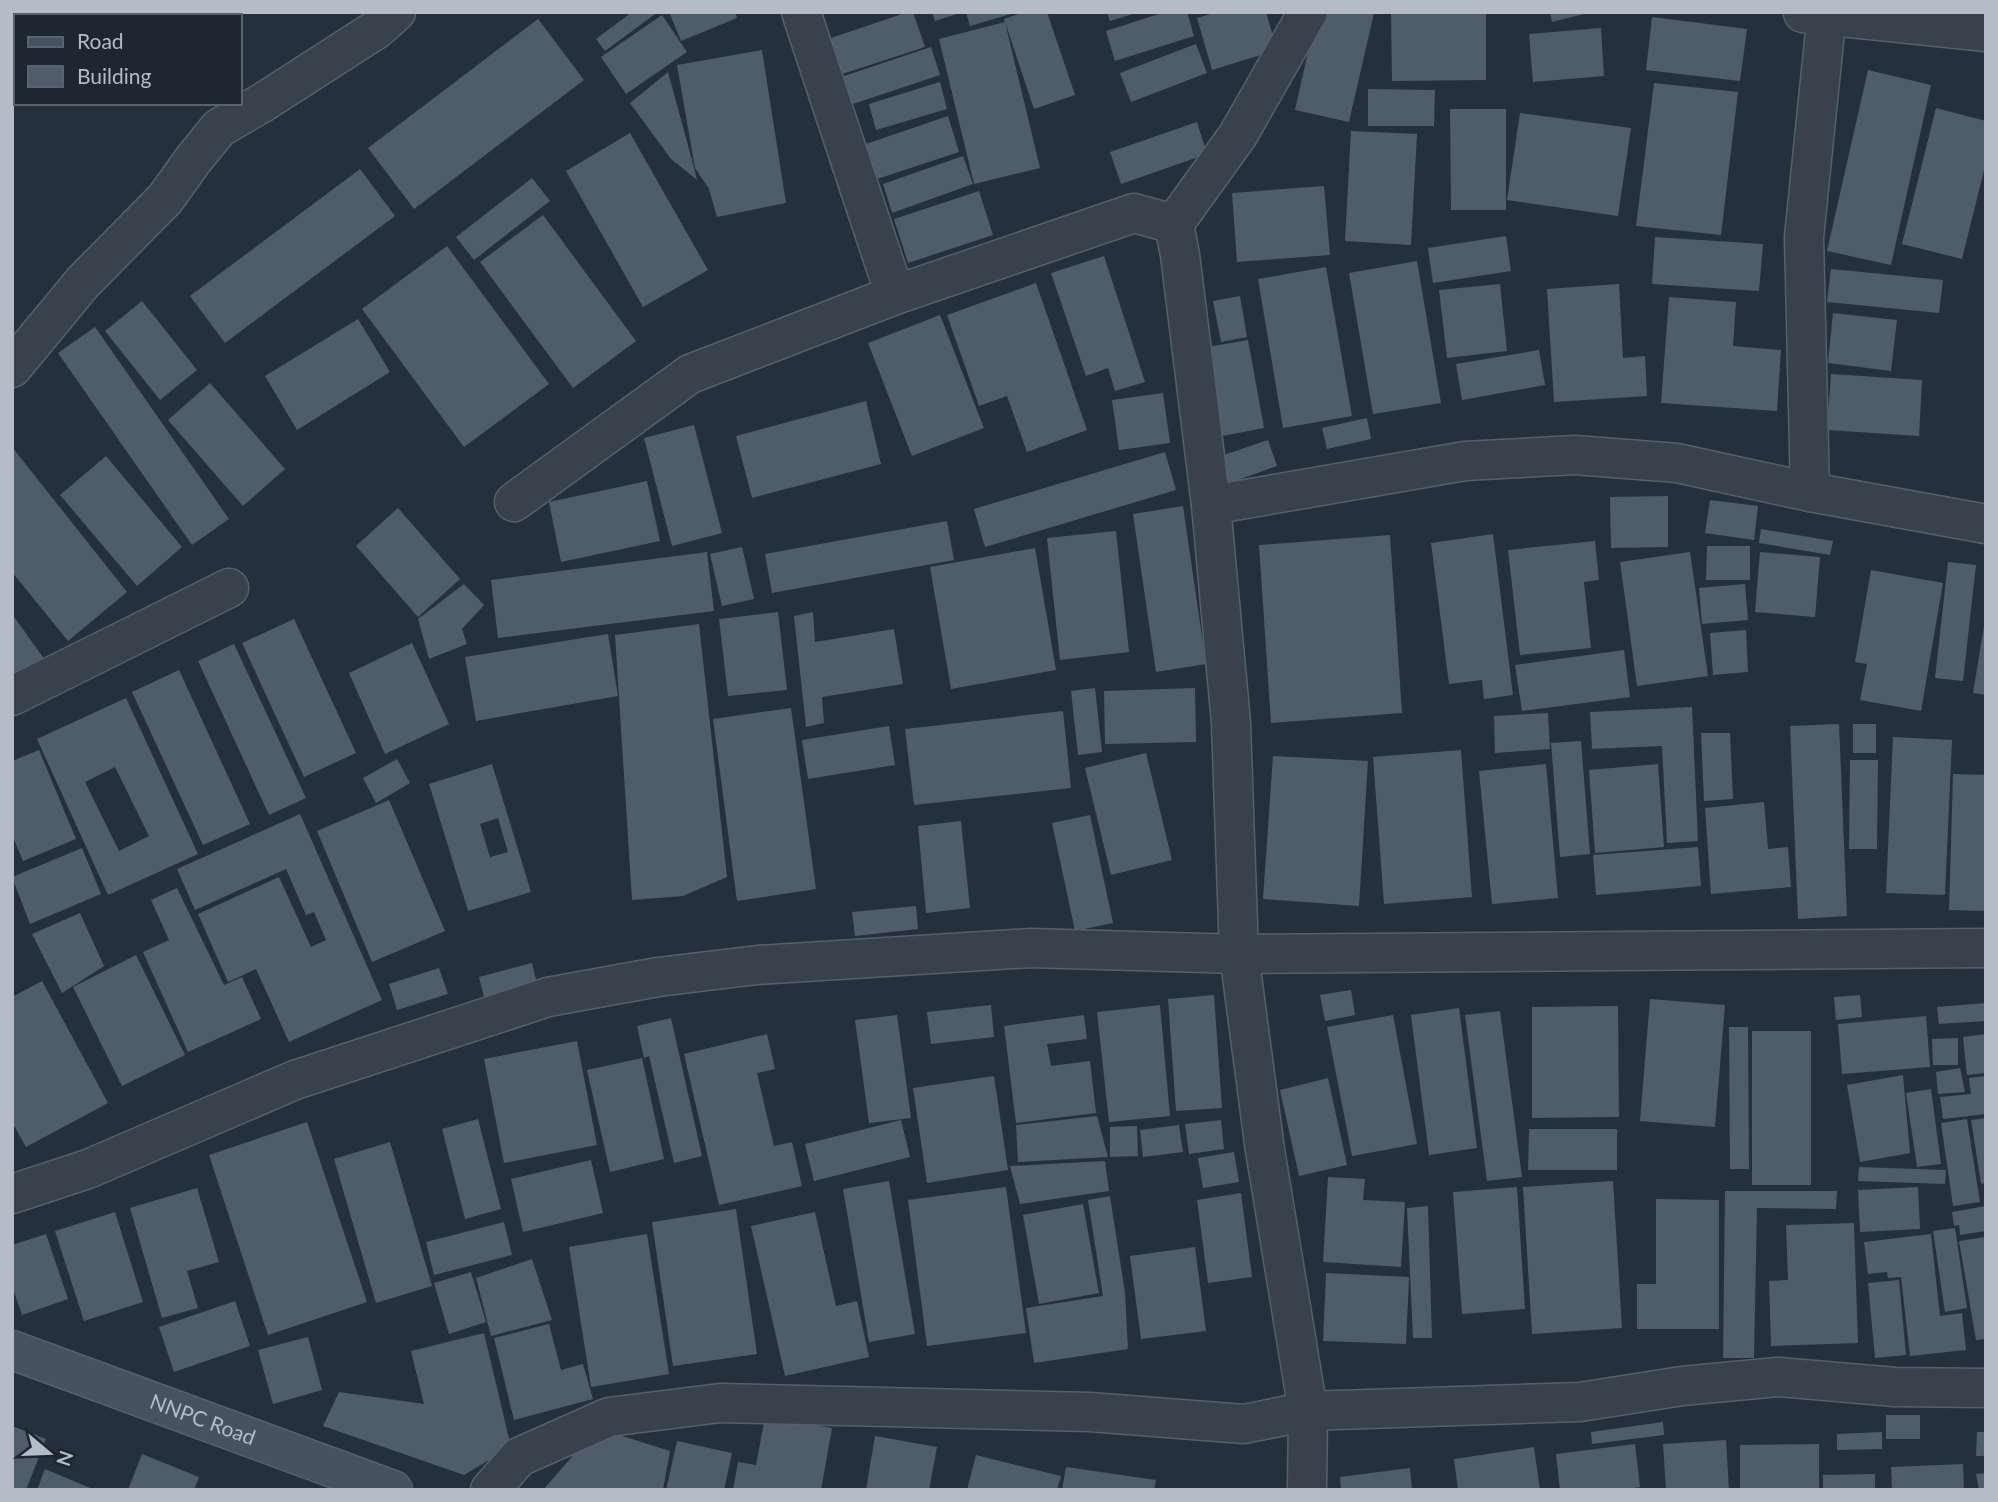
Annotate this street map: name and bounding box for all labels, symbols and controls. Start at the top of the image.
legend [14,14,242,105]
text: Road [77,28,124,53]
text: Building [77,63,152,88]
street label: NNPC Road [147,1388,259,1449]
north arrow [14,1418,84,1488]
text: N [52,1448,79,1469]

